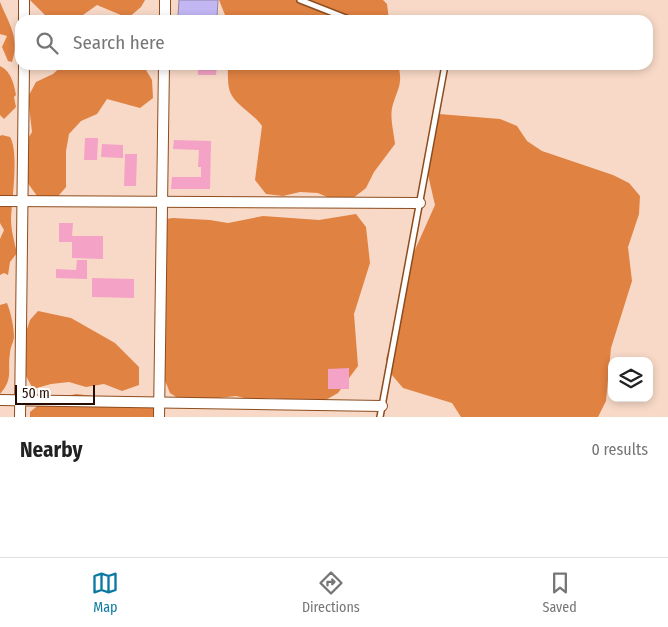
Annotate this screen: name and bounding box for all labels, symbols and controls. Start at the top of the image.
search box [15,15,653,70]
icon: search [33,29,61,57]
text: Search here [73,31,165,54]
map controls [608,357,653,402]
button: layers [608,357,653,402]
scale bar [15,382,95,405]
text: 50 m [22,385,50,402]
text: Nearby [20,437,82,463]
text: 0 results [591,440,648,459]
tab: Map [91,569,119,616]
tab: Directions [302,569,360,616]
tab: Saved [542,569,577,616]

